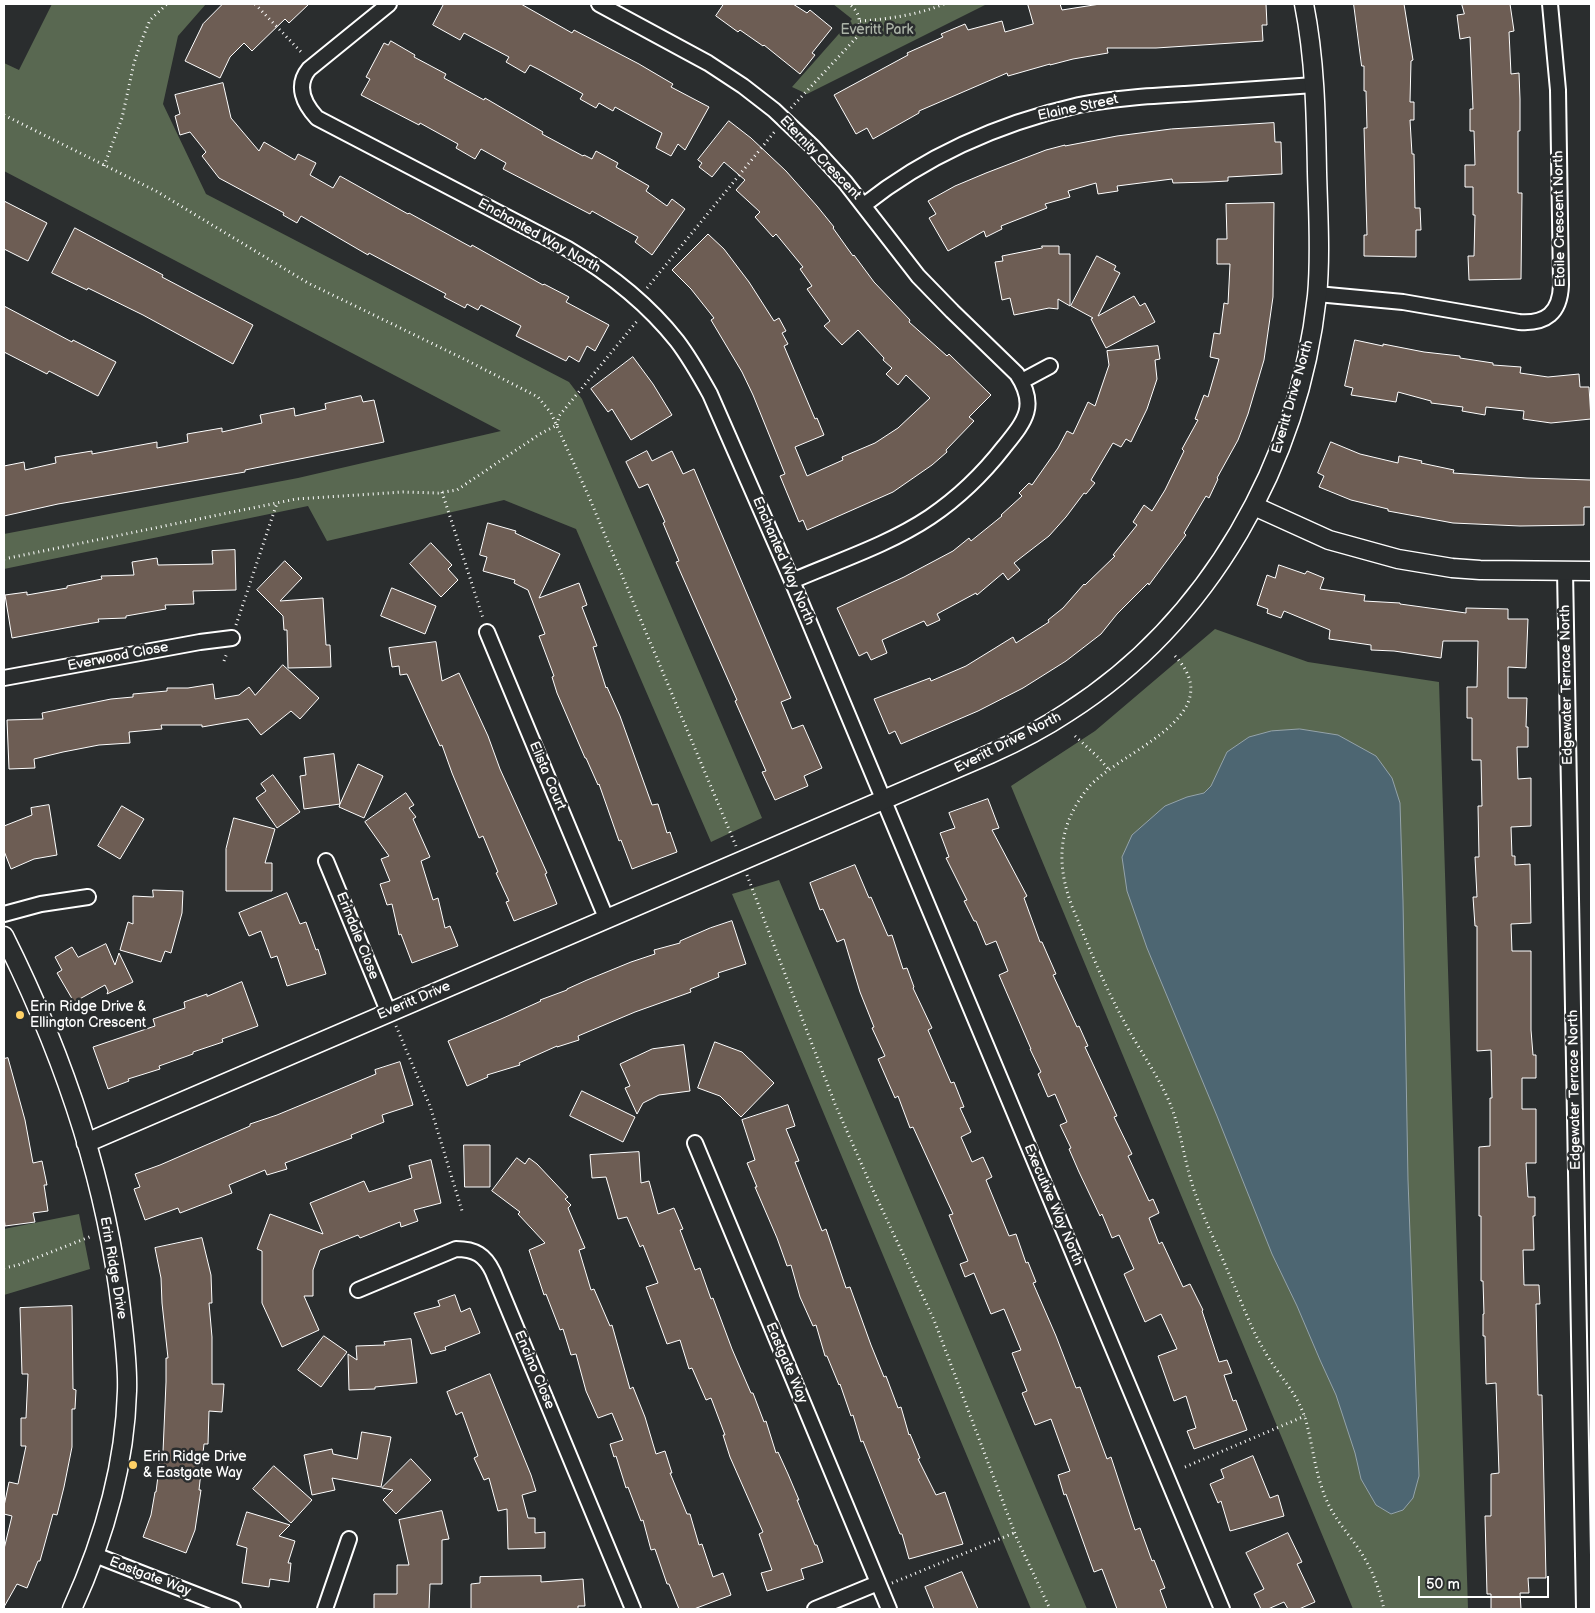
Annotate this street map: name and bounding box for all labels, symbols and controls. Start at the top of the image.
park label: Everitt Park [841,22,913,38]
street label: Elaine Street [1036,91,1120,125]
street label: Eternity Crescent [776,113,864,203]
street label: Etoile Crescent North [1550,150,1570,288]
street label: Enchanted Way North [475,195,603,277]
street label: Everitt Drive North [1269,338,1317,456]
street label: Enchanted Way North [748,494,818,628]
street label: Edgewater Terrace North [1557,605,1577,765]
street label: Everwood Close [66,639,170,675]
street label: Everitt Drive North [952,709,1064,777]
street label: Elista Court [525,739,569,813]
street label: Erindale Close [332,890,382,982]
street label: Everitt Drive [375,978,453,1024]
place label: Erin Ridge Drive & Ellington Crescent [30,999,147,1032]
marker: Erin Ridge Drive & Ellington Crescent [14,1009,26,1021]
street label: Edgewater Terrace North [1565,1010,1585,1170]
street label: Executive Way North [1020,1142,1086,1268]
street label: Erin Ridge Drive [96,1216,130,1320]
street label: Eastgate Way [761,1320,811,1406]
street label: Encino Close [510,1328,558,1412]
place label: Erin Ridge Drive & Eastgate Way [143,1449,247,1481]
marker: Erin Ridge Drive & Eastgate Way [127,1459,139,1471]
street label: Eastgate Way [107,1554,193,1600]
scale bar [1420,1566,1551,1598]
text: 50 m [1426,1575,1460,1594]

